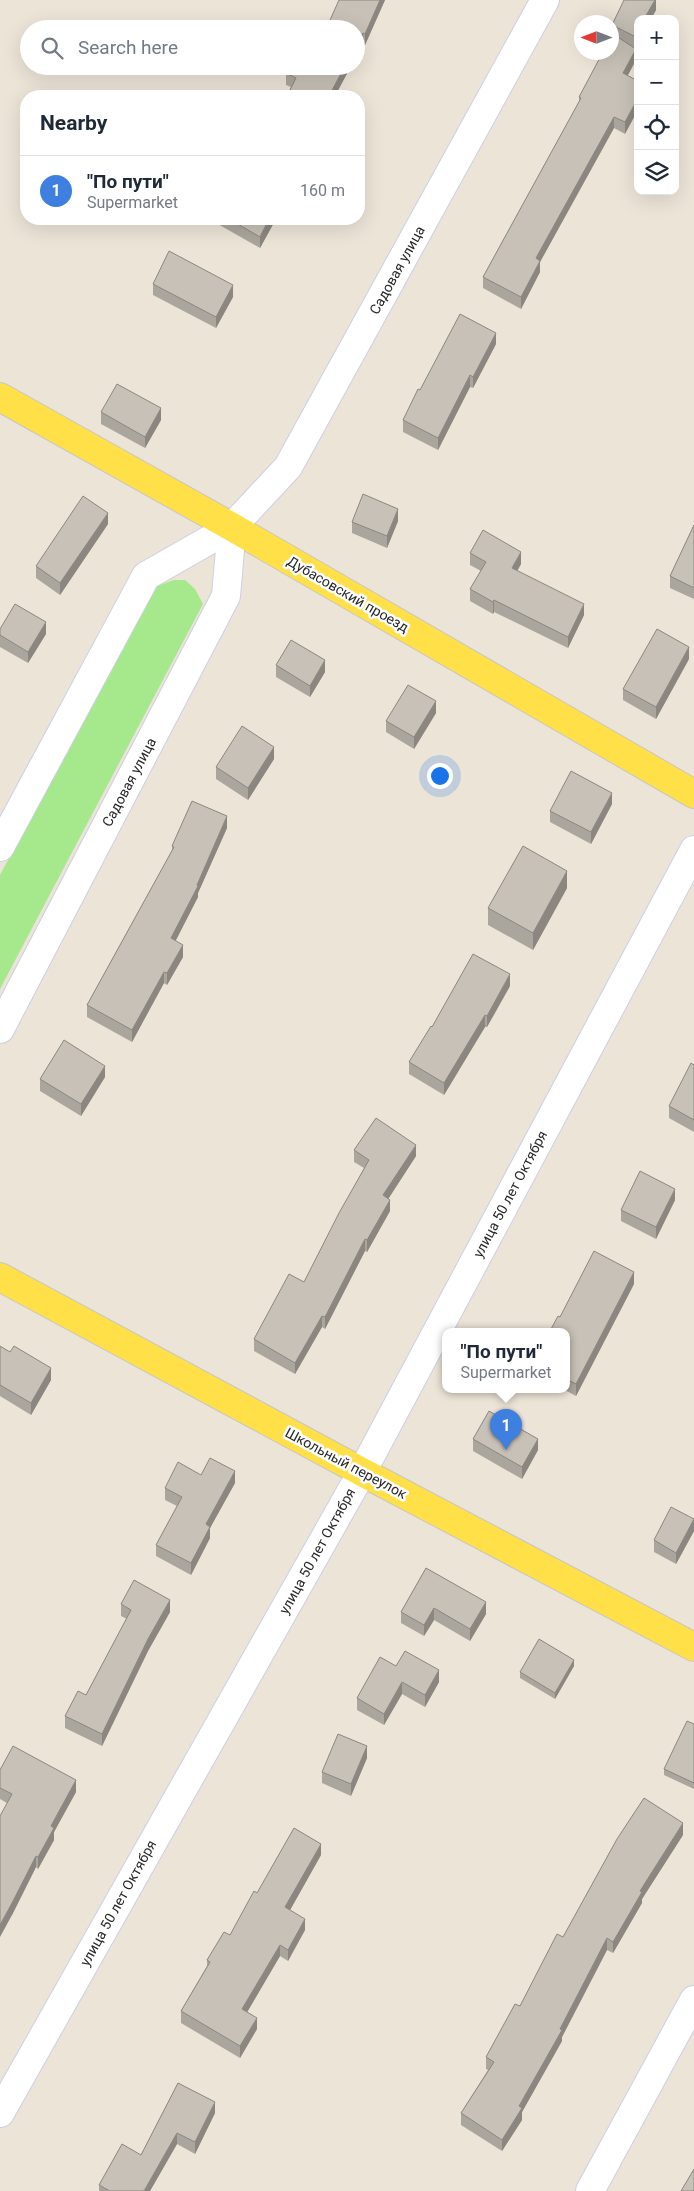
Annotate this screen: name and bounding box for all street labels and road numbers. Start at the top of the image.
street label: Садовая улица [366,223,428,317]
street label: Дубасовский проезд [285,553,412,636]
street label: Садовая улица [99,735,159,829]
street label: улица 50 лет Октября [470,1128,550,1260]
street label: Школьный переулок [282,1424,410,1502]
street label: улица 50 лет Октября [276,1485,358,1617]
street label: улица 50 лет Октября [77,1837,159,1969]

